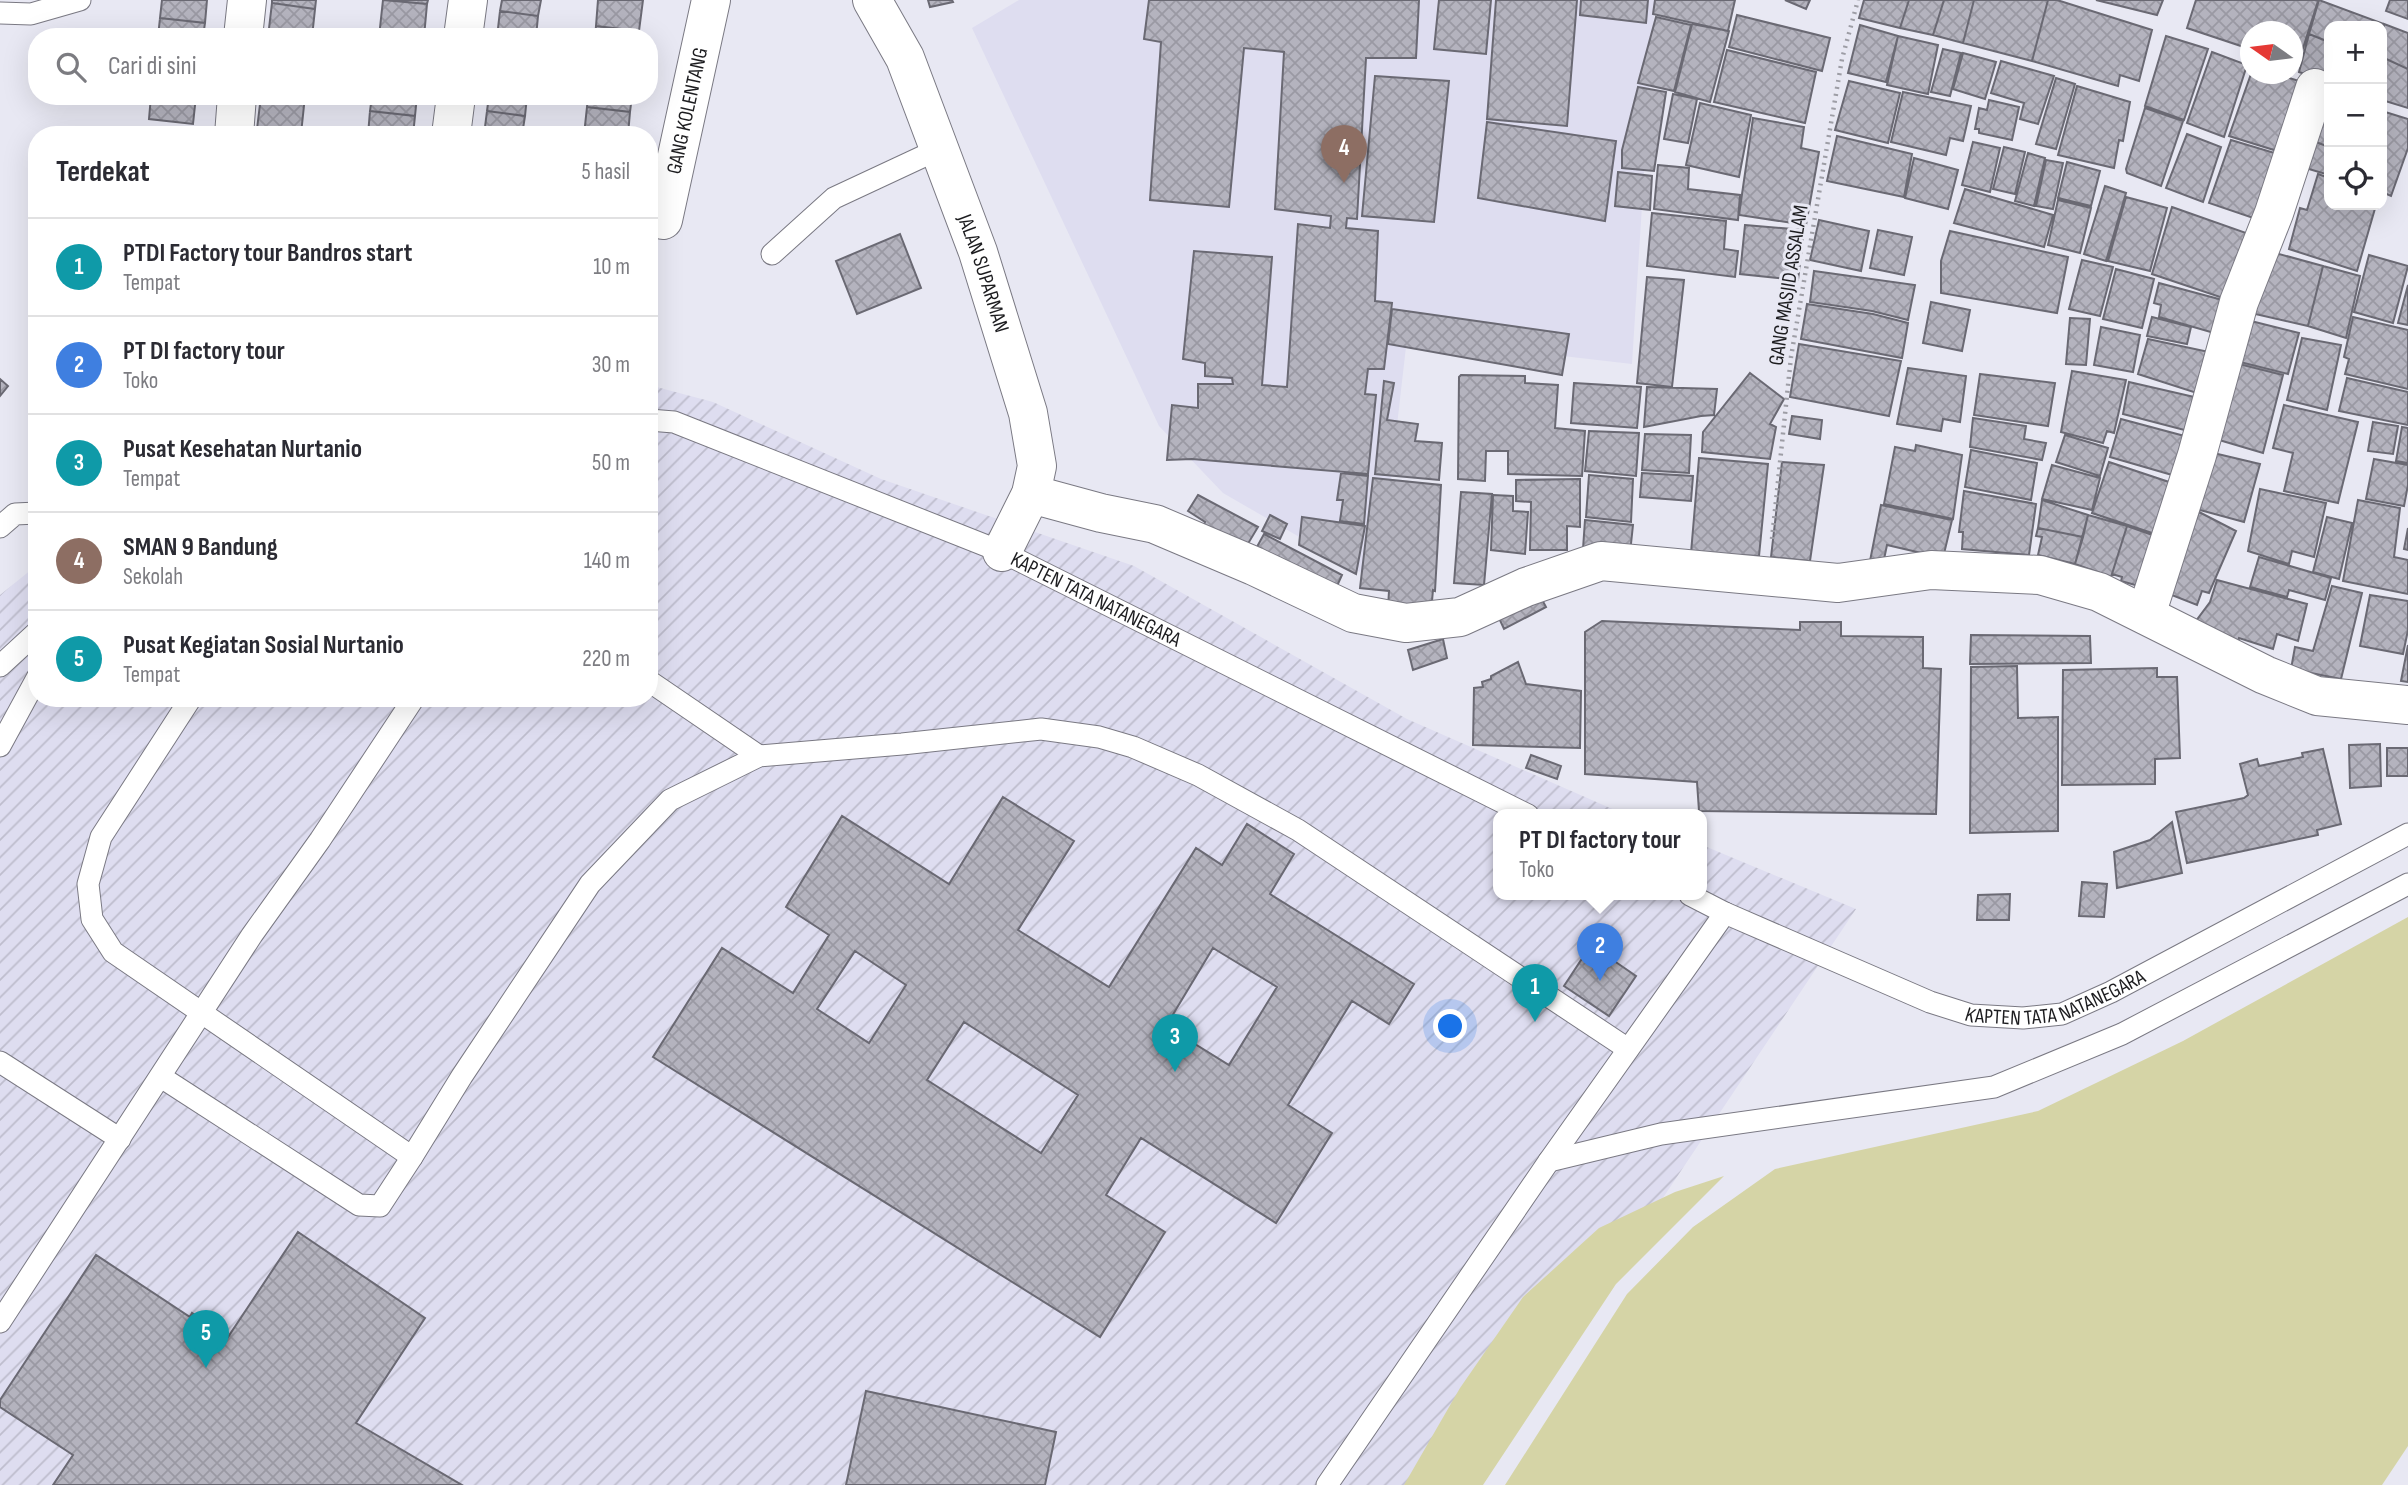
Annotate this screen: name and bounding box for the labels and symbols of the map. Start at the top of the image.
north arrow [2240,21,2303,84]
street label: GANG KOLENTANG [661,45,713,176]
pin: 4 [1321,125,1367,183]
street label: GANG MASJID ASSALAM [1763,203,1814,367]
street label: JALAN SUPARMAN [952,210,1014,336]
street label: KAPTEN TATA NATANEGARA [1006,546,1186,653]
pin: 2 [1577,923,1623,981]
pin: 1 [1512,964,1558,1022]
street label: KAPTEN TATA NATANEGARA [1962,964,2150,1031]
your location [1433,1009,1467,1043]
pin: 3 [1152,1014,1198,1072]
pin: 5 [183,1310,229,1368]

